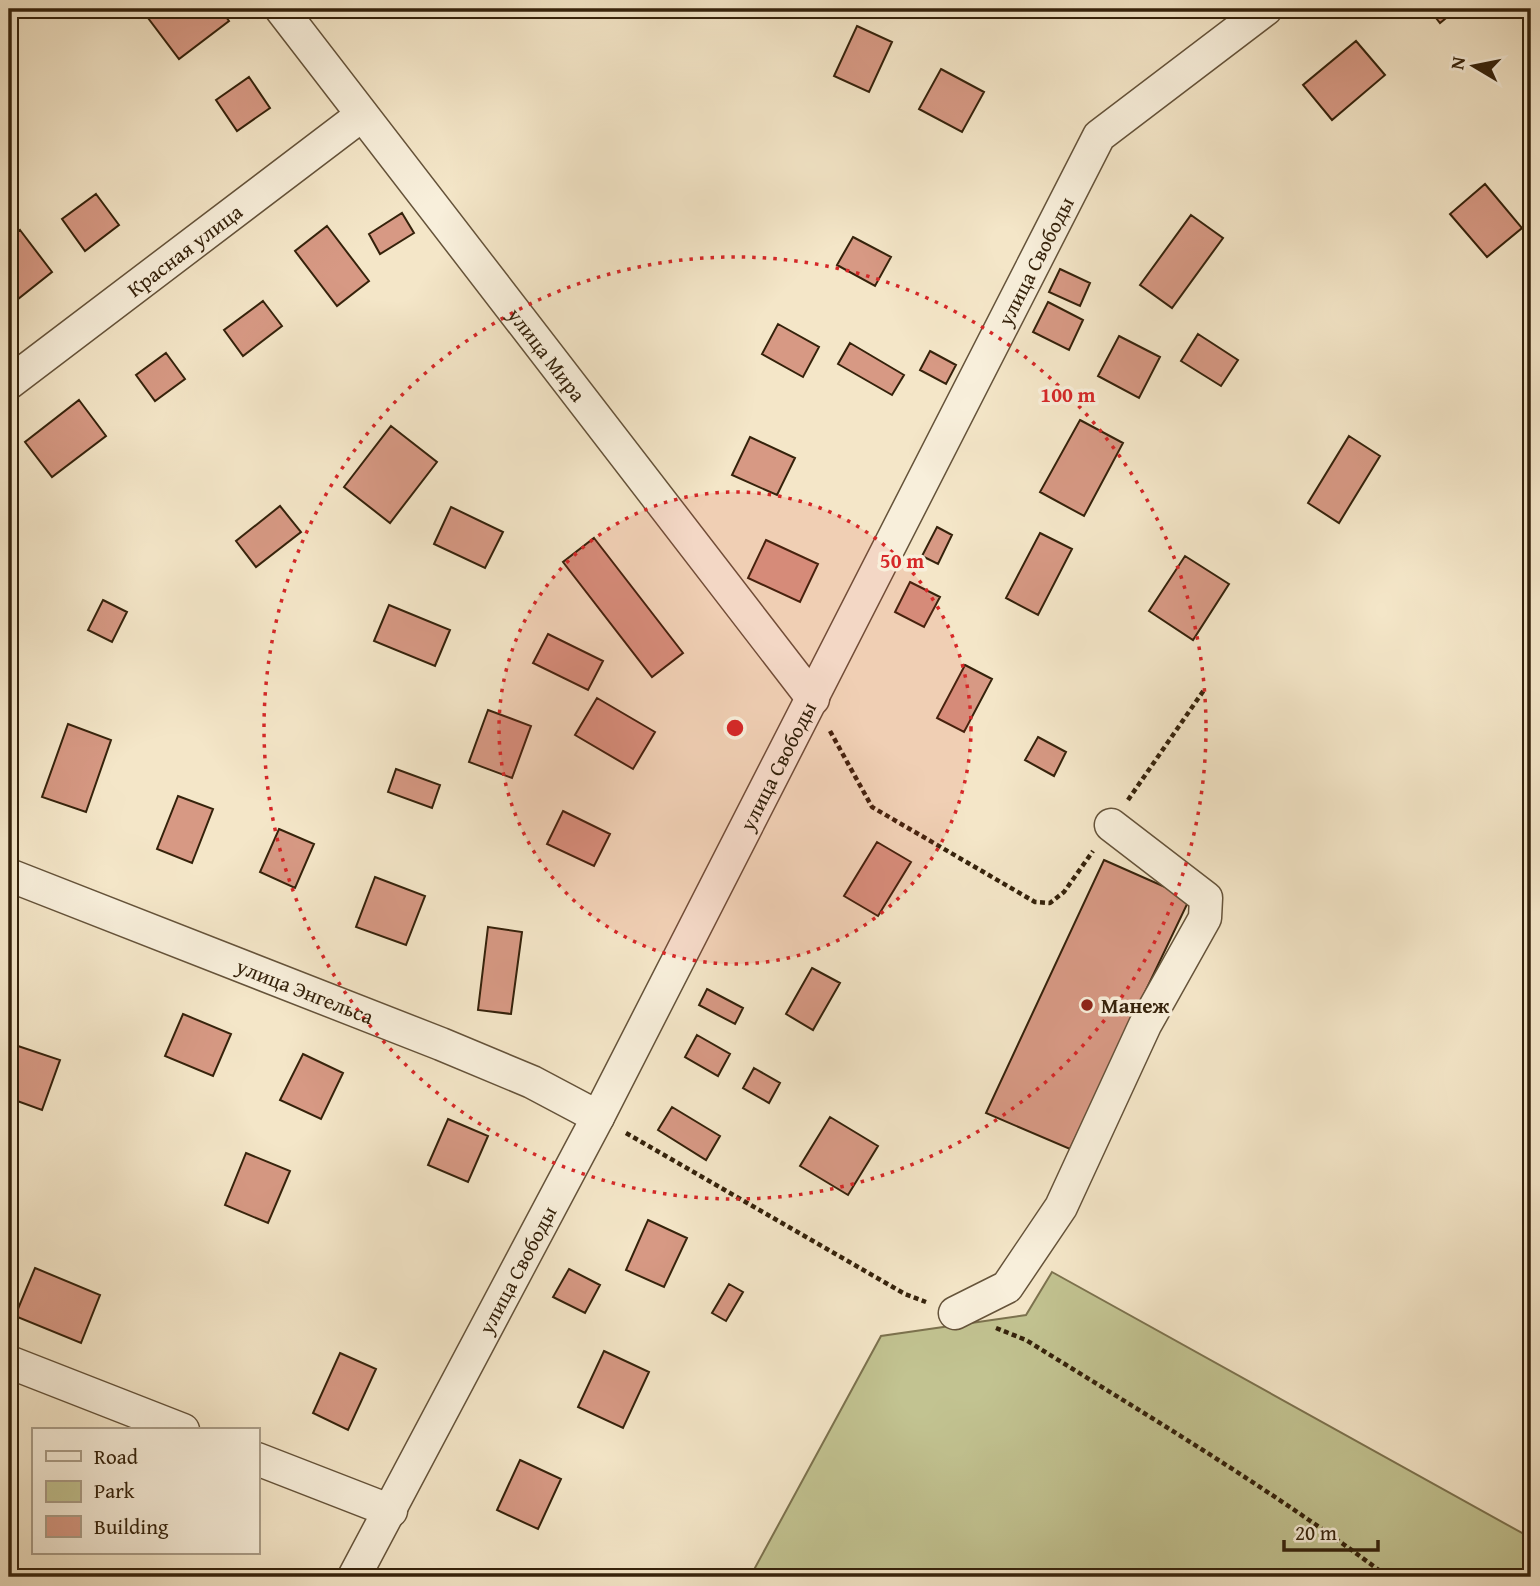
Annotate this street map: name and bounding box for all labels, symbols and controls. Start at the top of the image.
north arrow [1438,32,1508,102]
text: N [1442,54,1472,72]
street label: улица Свободы [989,191,1081,332]
street label: Красная улица [120,196,248,304]
street label: улица Мира [500,300,594,408]
text: 100 m [1040,379,1096,410]
text: 50 m [880,545,924,576]
street label: улица Свободы [731,696,823,837]
centre of rings [723,716,747,740]
street label: улица Энгельса [231,950,378,1032]
place label: Манеж [1101,990,1170,1021]
marker: Манеж [1079,997,1095,1013]
street label: улица Свободы [470,1200,564,1340]
legend [32,1428,259,1554]
text: Road [94,1441,139,1472]
text: Park [94,1475,135,1506]
scale bar [1284,1509,1379,1553]
text: Building [94,1511,169,1542]
text: 20 m [1295,1517,1337,1548]

